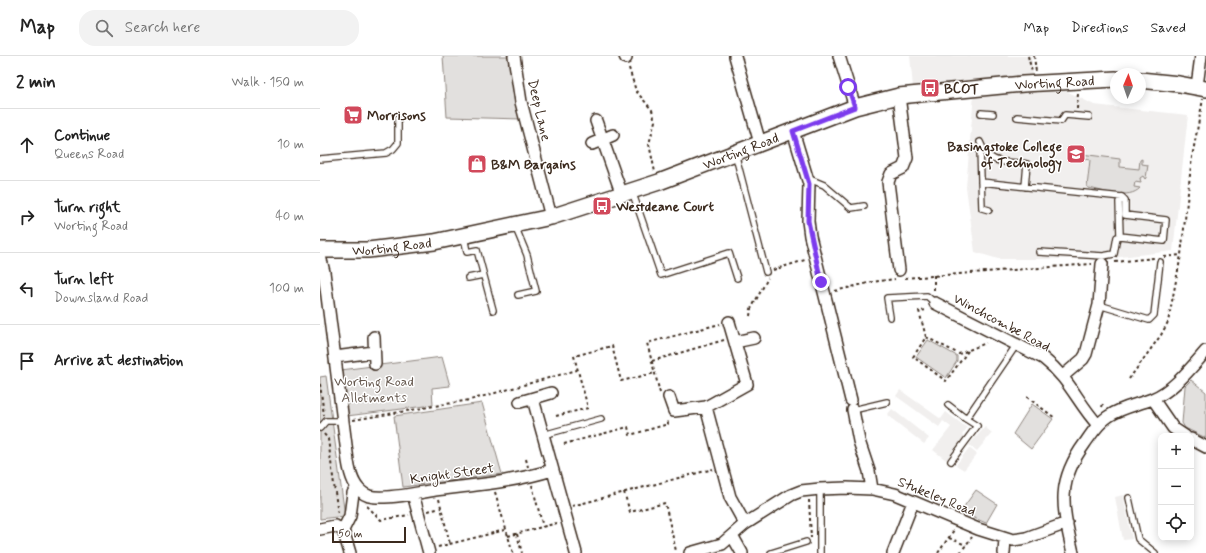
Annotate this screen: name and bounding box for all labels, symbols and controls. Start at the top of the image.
search box [79,10,359,46]
text: Map [20,15,55,40]
icon: search [93,17,115,39]
text: Search here [125,18,200,38]
text: Map [1023,19,1049,37]
text: Directions [1071,19,1129,37]
text: Saved [1151,19,1186,37]
north arrow [1110,68,1146,104]
text: 2 min [16,71,56,93]
street label: Worting Road [1014,72,1095,95]
text: Walk · 150 m [231,74,304,91]
bus stop icon: BCOT [919,77,941,99]
street label: Deep Lane [523,78,555,143]
route start [839,78,857,96]
place label: BCOT [944,80,979,98]
supermarket icon: Morrisons [342,104,364,126]
place label: Morrisons [367,107,426,125]
text: Continue [54,126,110,146]
street label: Worting Road [700,129,781,174]
icon: ahead [16,134,38,156]
text: 10 m [277,136,304,153]
place label: Basingstoke College of Technology [947,138,1062,174]
school or university icon: Basingstoke College of Technology [1065,143,1087,165]
text: Queens Road [54,146,124,163]
shop icon: B&M Bargains [466,153,488,175]
place label: B&M Bargains [491,156,576,175]
bus stop icon: Westdeane Court [591,195,613,217]
text: Turn right [54,198,121,218]
place label: Westdeane Court [615,198,715,216]
icon: right [16,206,38,228]
text: 40 m [275,208,304,225]
text: Worting Road [54,218,128,235]
street label: Worting Road [352,234,433,260]
text: Turn left [54,270,114,290]
route end [812,273,830,291]
icon: left [16,278,38,300]
text: 100 m [269,280,304,297]
text: Downsland Road [54,290,148,307]
street label: Winchcombe Road [950,290,1053,356]
icon: arrive [16,350,38,372]
text: Arrive at destination [54,351,183,371]
park label: Worting Road Allotments [334,373,414,407]
map controls [1158,433,1194,541]
button: + [1158,433,1194,469]
street label: Knight Street [409,459,496,490]
button: − [1158,469,1194,505]
street label: Stukeley Road [895,473,978,521]
button: locate [1158,505,1194,541]
scale bar [332,525,406,544]
text: 50 m [338,527,363,541]

